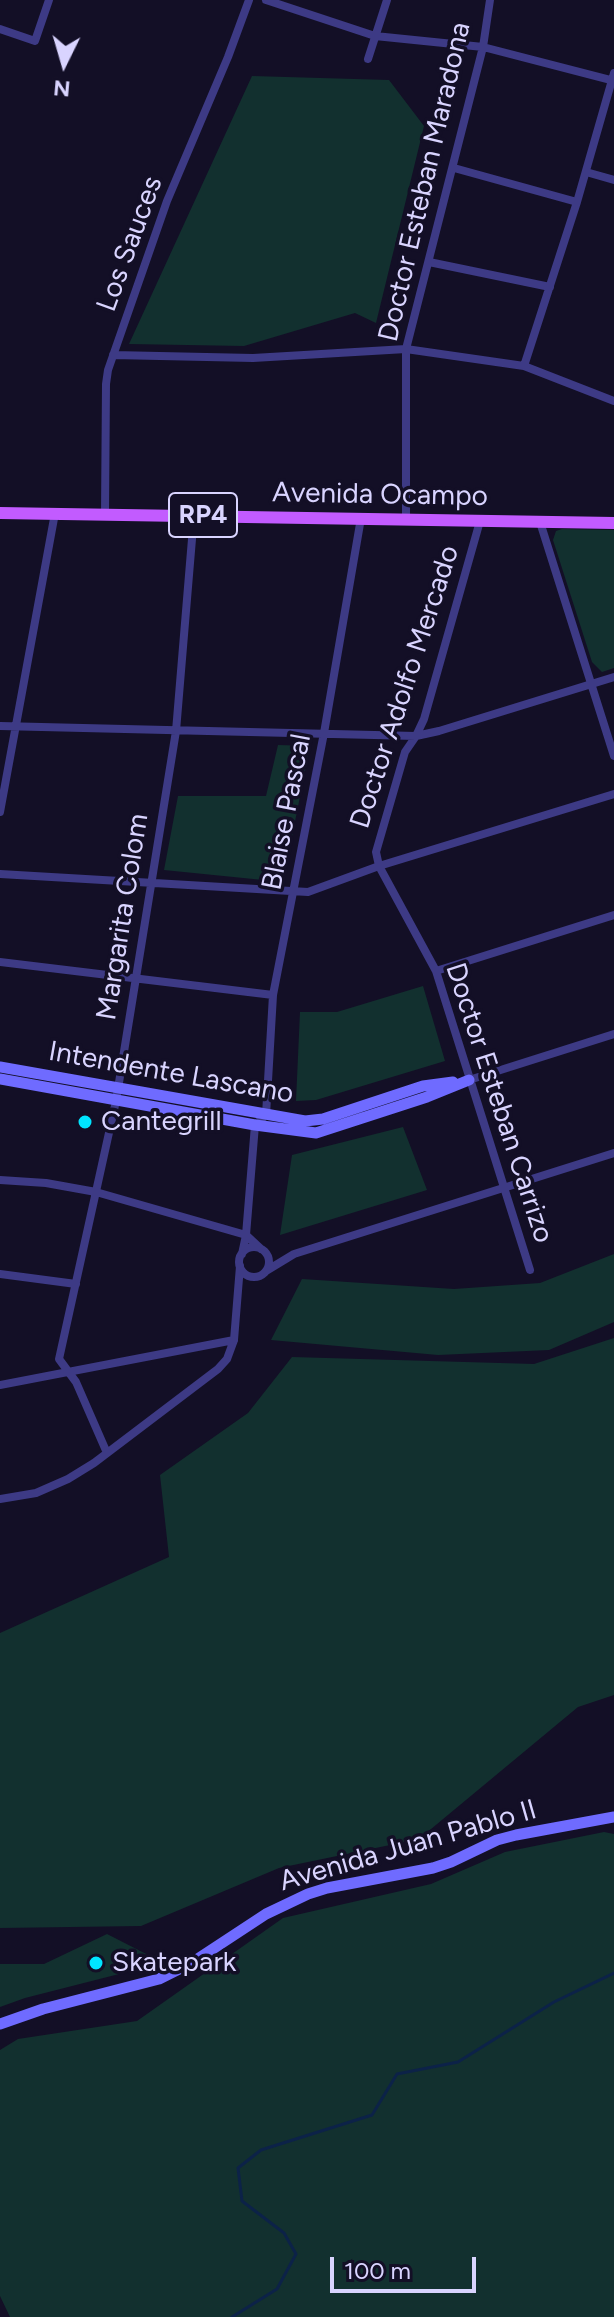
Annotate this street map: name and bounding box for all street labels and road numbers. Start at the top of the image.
street label: Doctor Esteban Maradona [372,19,478,345]
street label: Los Sauces [90,172,170,316]
street label: Avenida Ocampo [272,476,488,514]
road number: RP4 [169,493,237,537]
street label: Doctor Adolfo Mercado [343,541,467,833]
street label: Blaise Pascal [255,731,319,893]
street label: Margarita Colom [90,811,156,1023]
street label: Doctor Esteban Carrizo [438,959,560,1247]
street label: Intendente Lascano [46,1035,296,1111]
street label: Avenida Juan Pablo II [276,1793,540,1899]

